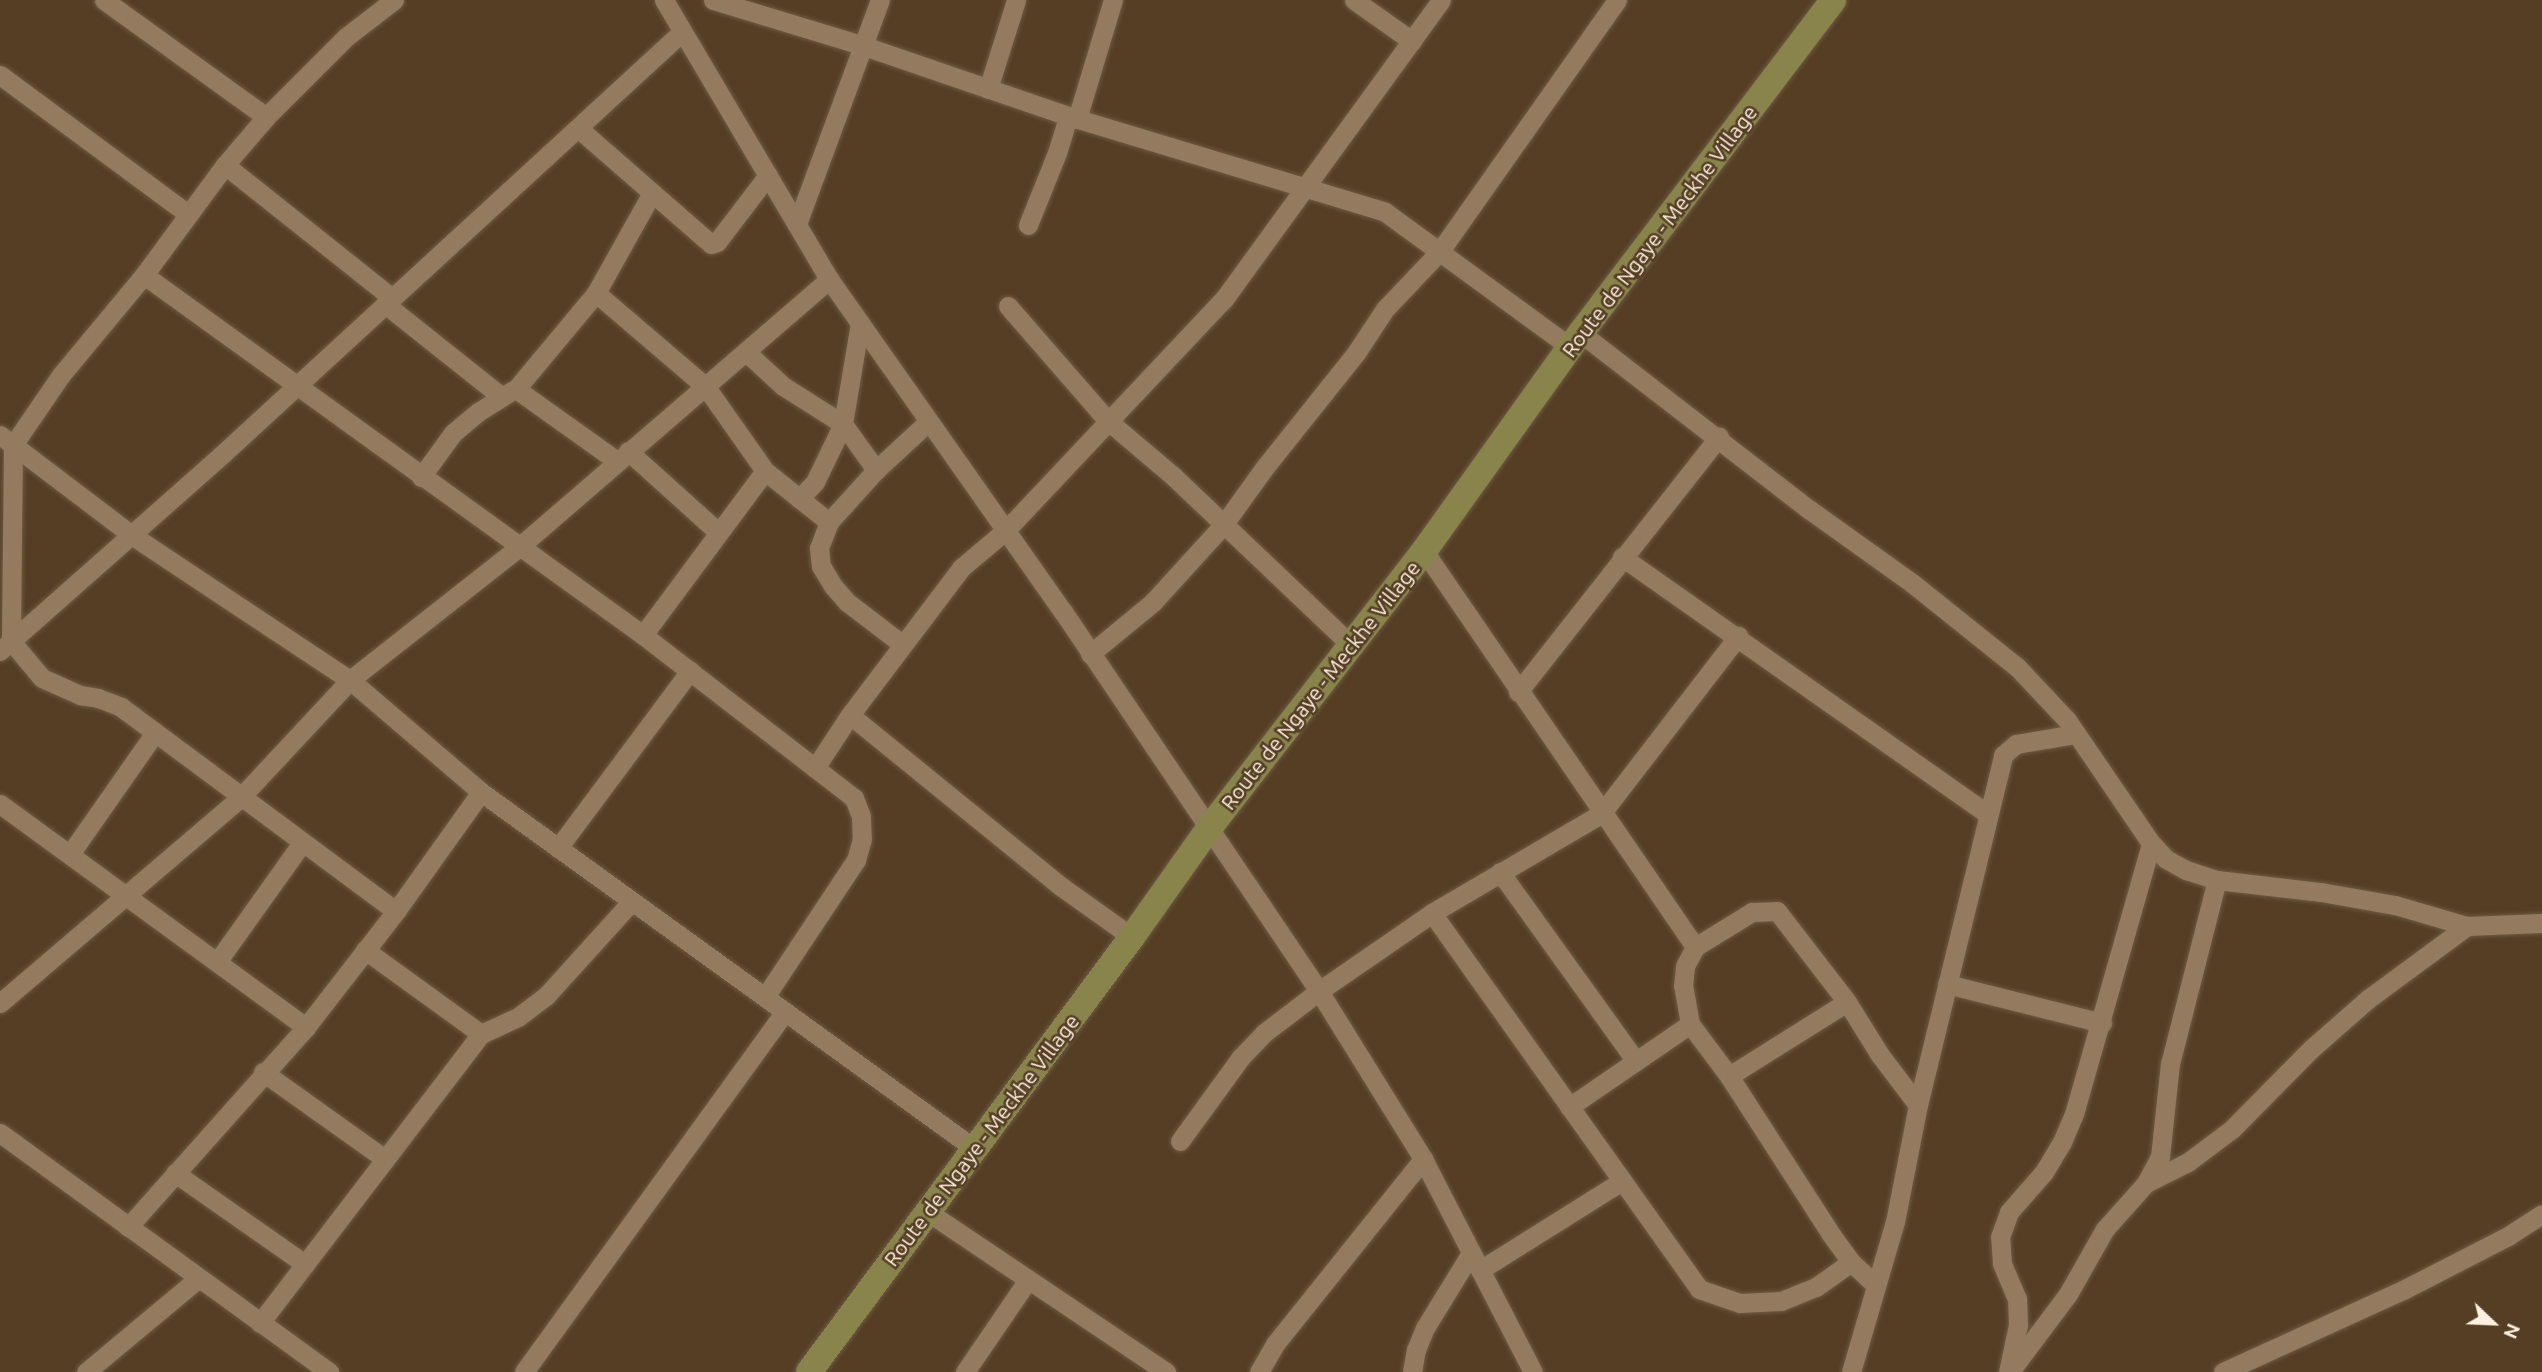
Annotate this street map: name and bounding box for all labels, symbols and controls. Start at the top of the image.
street label: Route de Ngaye - Meckhe Village [1556,100,1762,362]
street label: Route de Ngaye - Meckhe Village [1215,555,1425,815]
street label: Route de Ngaye - Meckhe Village [878,1009,1084,1271]
north arrow [2458,1288,2528,1358]
text: N [2499,1320,2525,1342]

